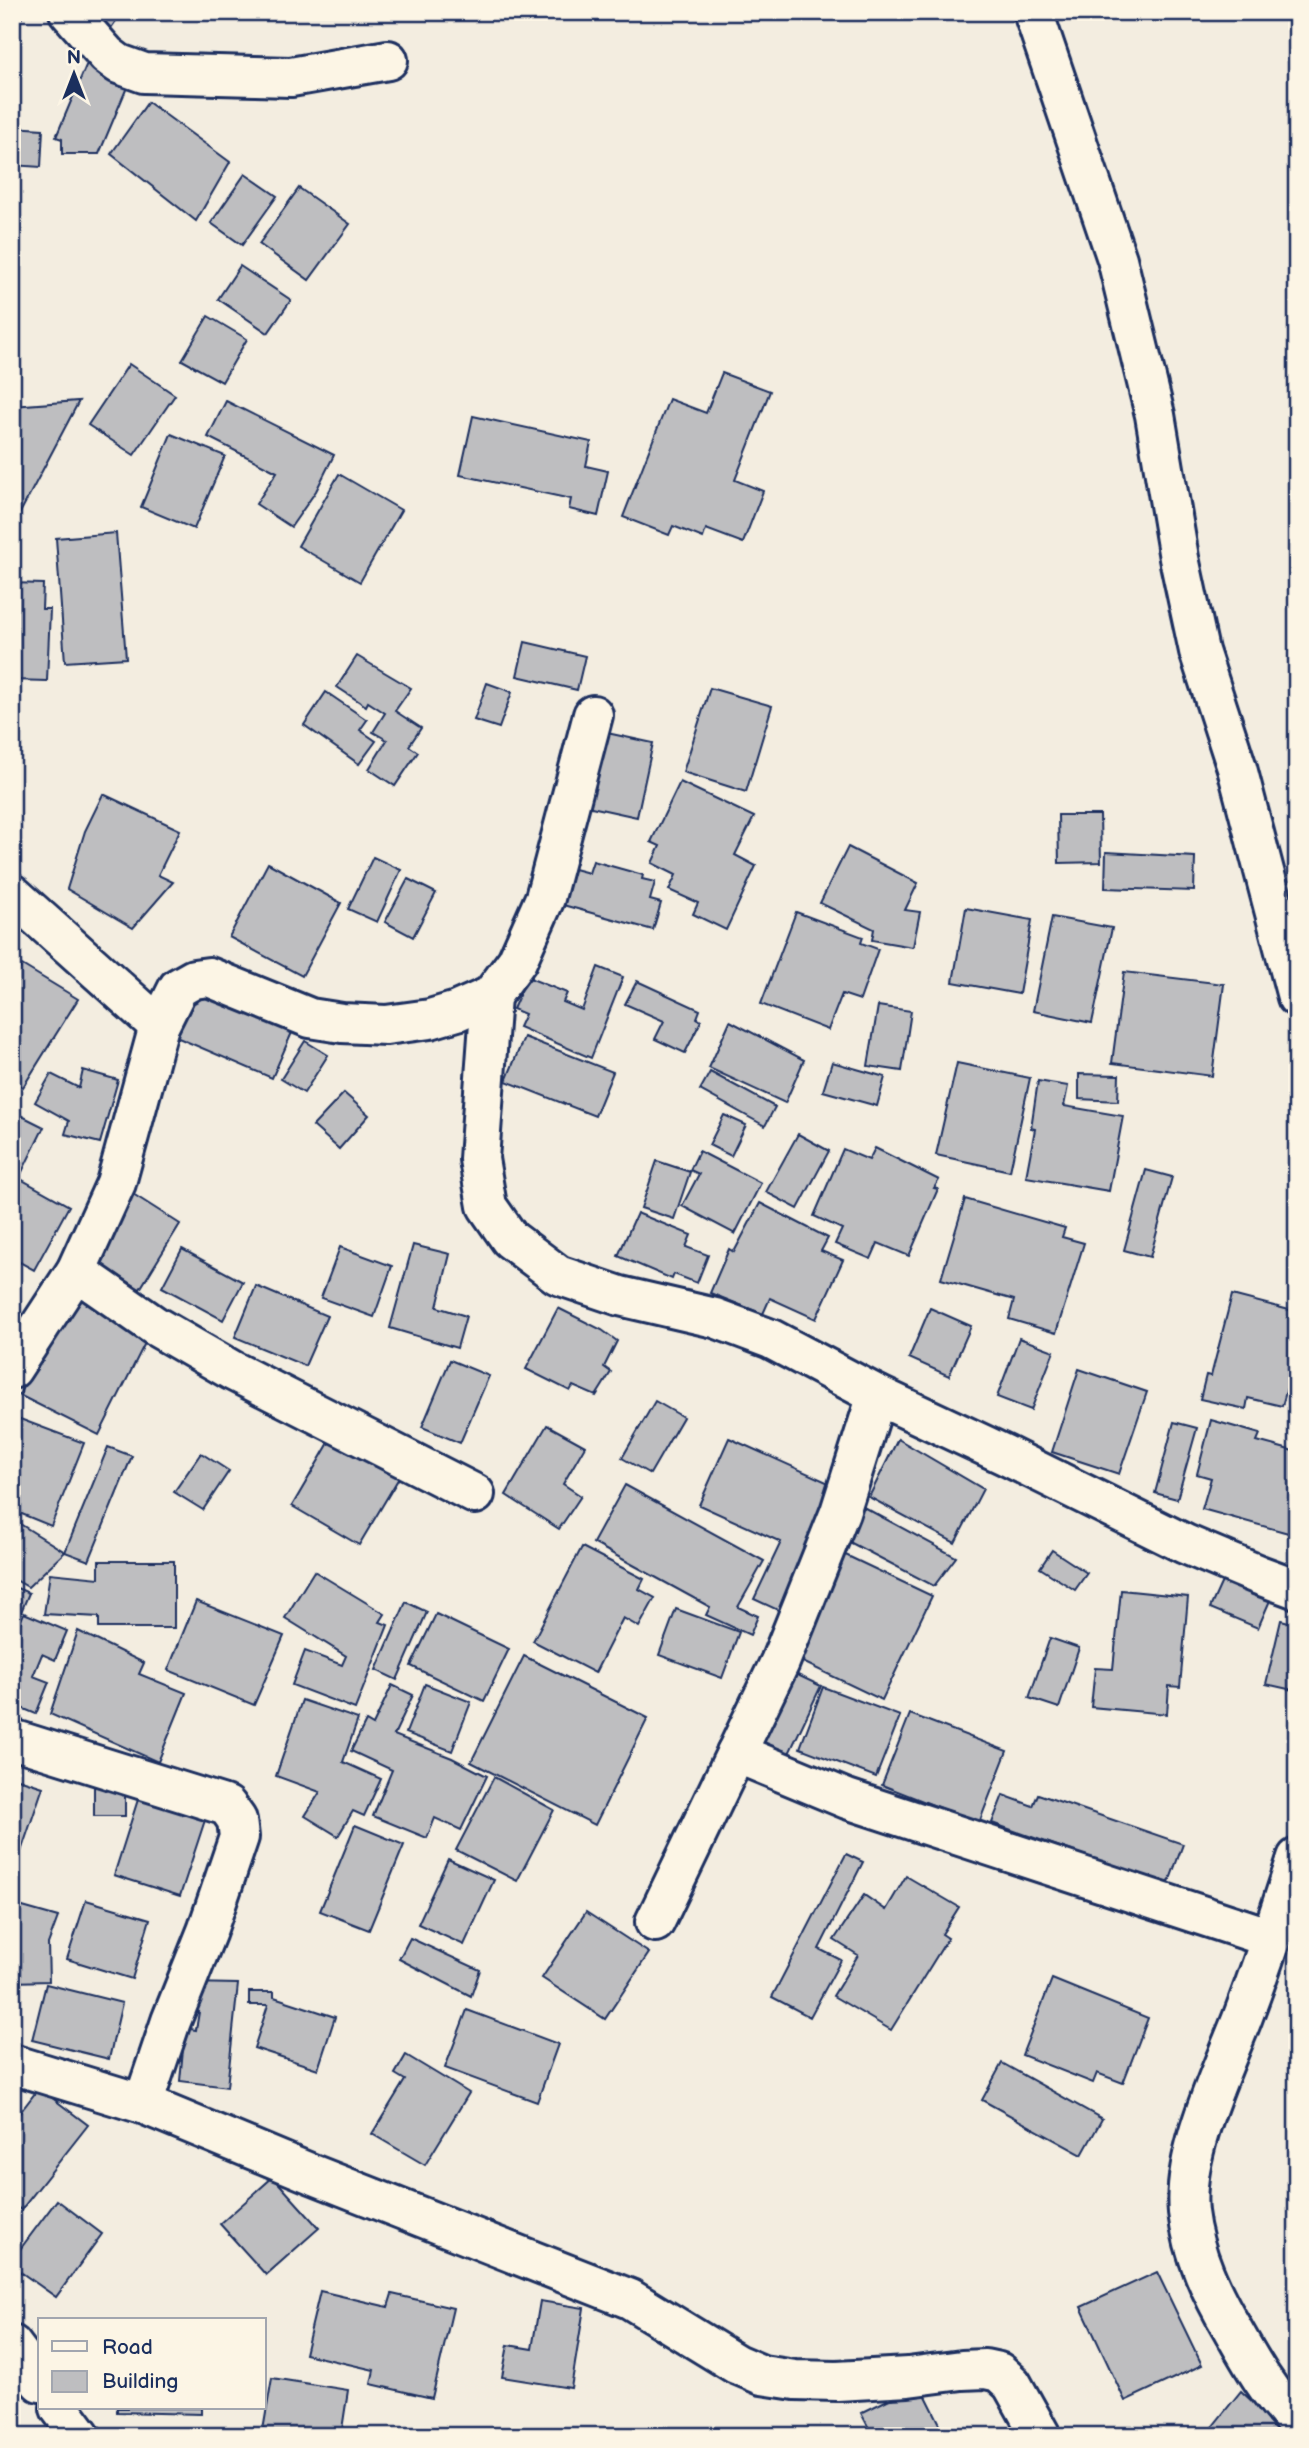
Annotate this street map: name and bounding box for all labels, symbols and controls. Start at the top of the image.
north arrow [38,38,108,108]
text: N [67,47,81,70]
legend [38,2318,266,2410]
text: Road [102,2335,153,2360]
text: Building [102,2369,178,2394]

